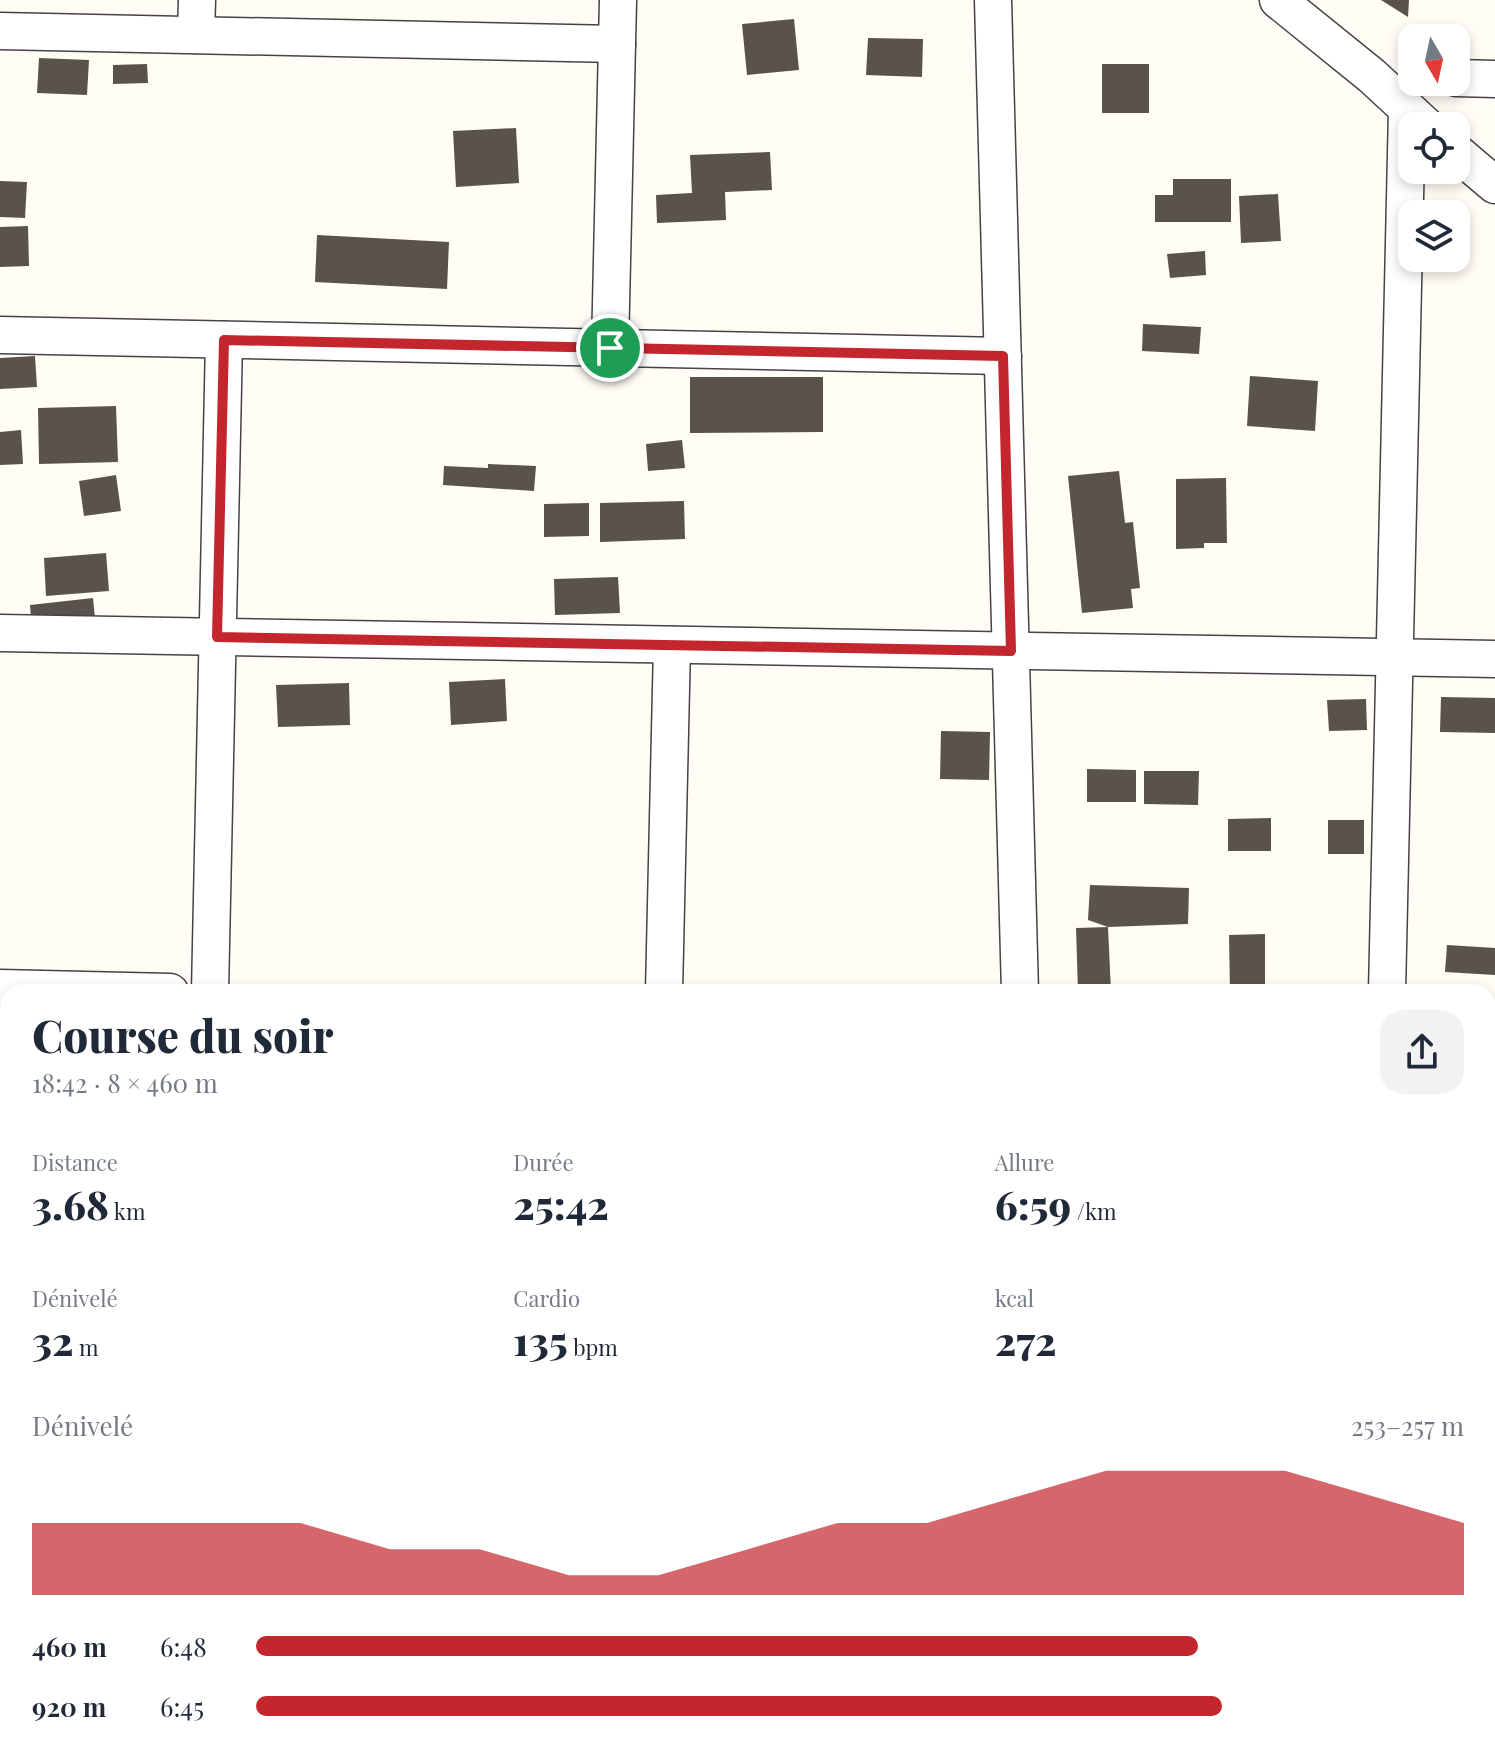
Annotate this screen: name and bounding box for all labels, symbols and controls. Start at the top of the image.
north arrow [1398,24,1470,96]
map controls [1398,24,1470,272]
button: locate [1398,112,1470,184]
button: layers [1398,200,1470,272]
pin [576,314,644,382]
icon: arrive [588,326,632,370]
text: Course du soir [32,1005,333,1064]
button: share [1380,1010,1464,1094]
text: 18:42 · 8 × 460 m [32,1065,218,1100]
text: Distance [32,1147,118,1177]
text: Durée [513,1147,574,1177]
text: Allure [995,1147,1054,1177]
text: 3.68 [32,1177,109,1230]
text: 25:42 [513,1177,609,1230]
text: 6:59 [995,1177,1071,1230]
text: km [109,1196,146,1226]
text: /km [1071,1196,1117,1226]
text: Dénivelé [32,1283,118,1313]
text: Cardio [513,1283,580,1313]
text: kcal [995,1283,1034,1313]
text: 32 [32,1313,74,1366]
text: 135 [513,1313,568,1366]
text: 272 [995,1313,1057,1366]
text: m [74,1332,99,1362]
text: bpm [568,1332,618,1362]
text: Dénivelé [32,1408,133,1443]
text: 253–257 m [1351,1408,1464,1443]
text: 460 m [32,1629,107,1664]
text: 6:48 [160,1629,207,1664]
text: 920 m [32,1689,106,1724]
text: 6:45 [160,1689,204,1724]

